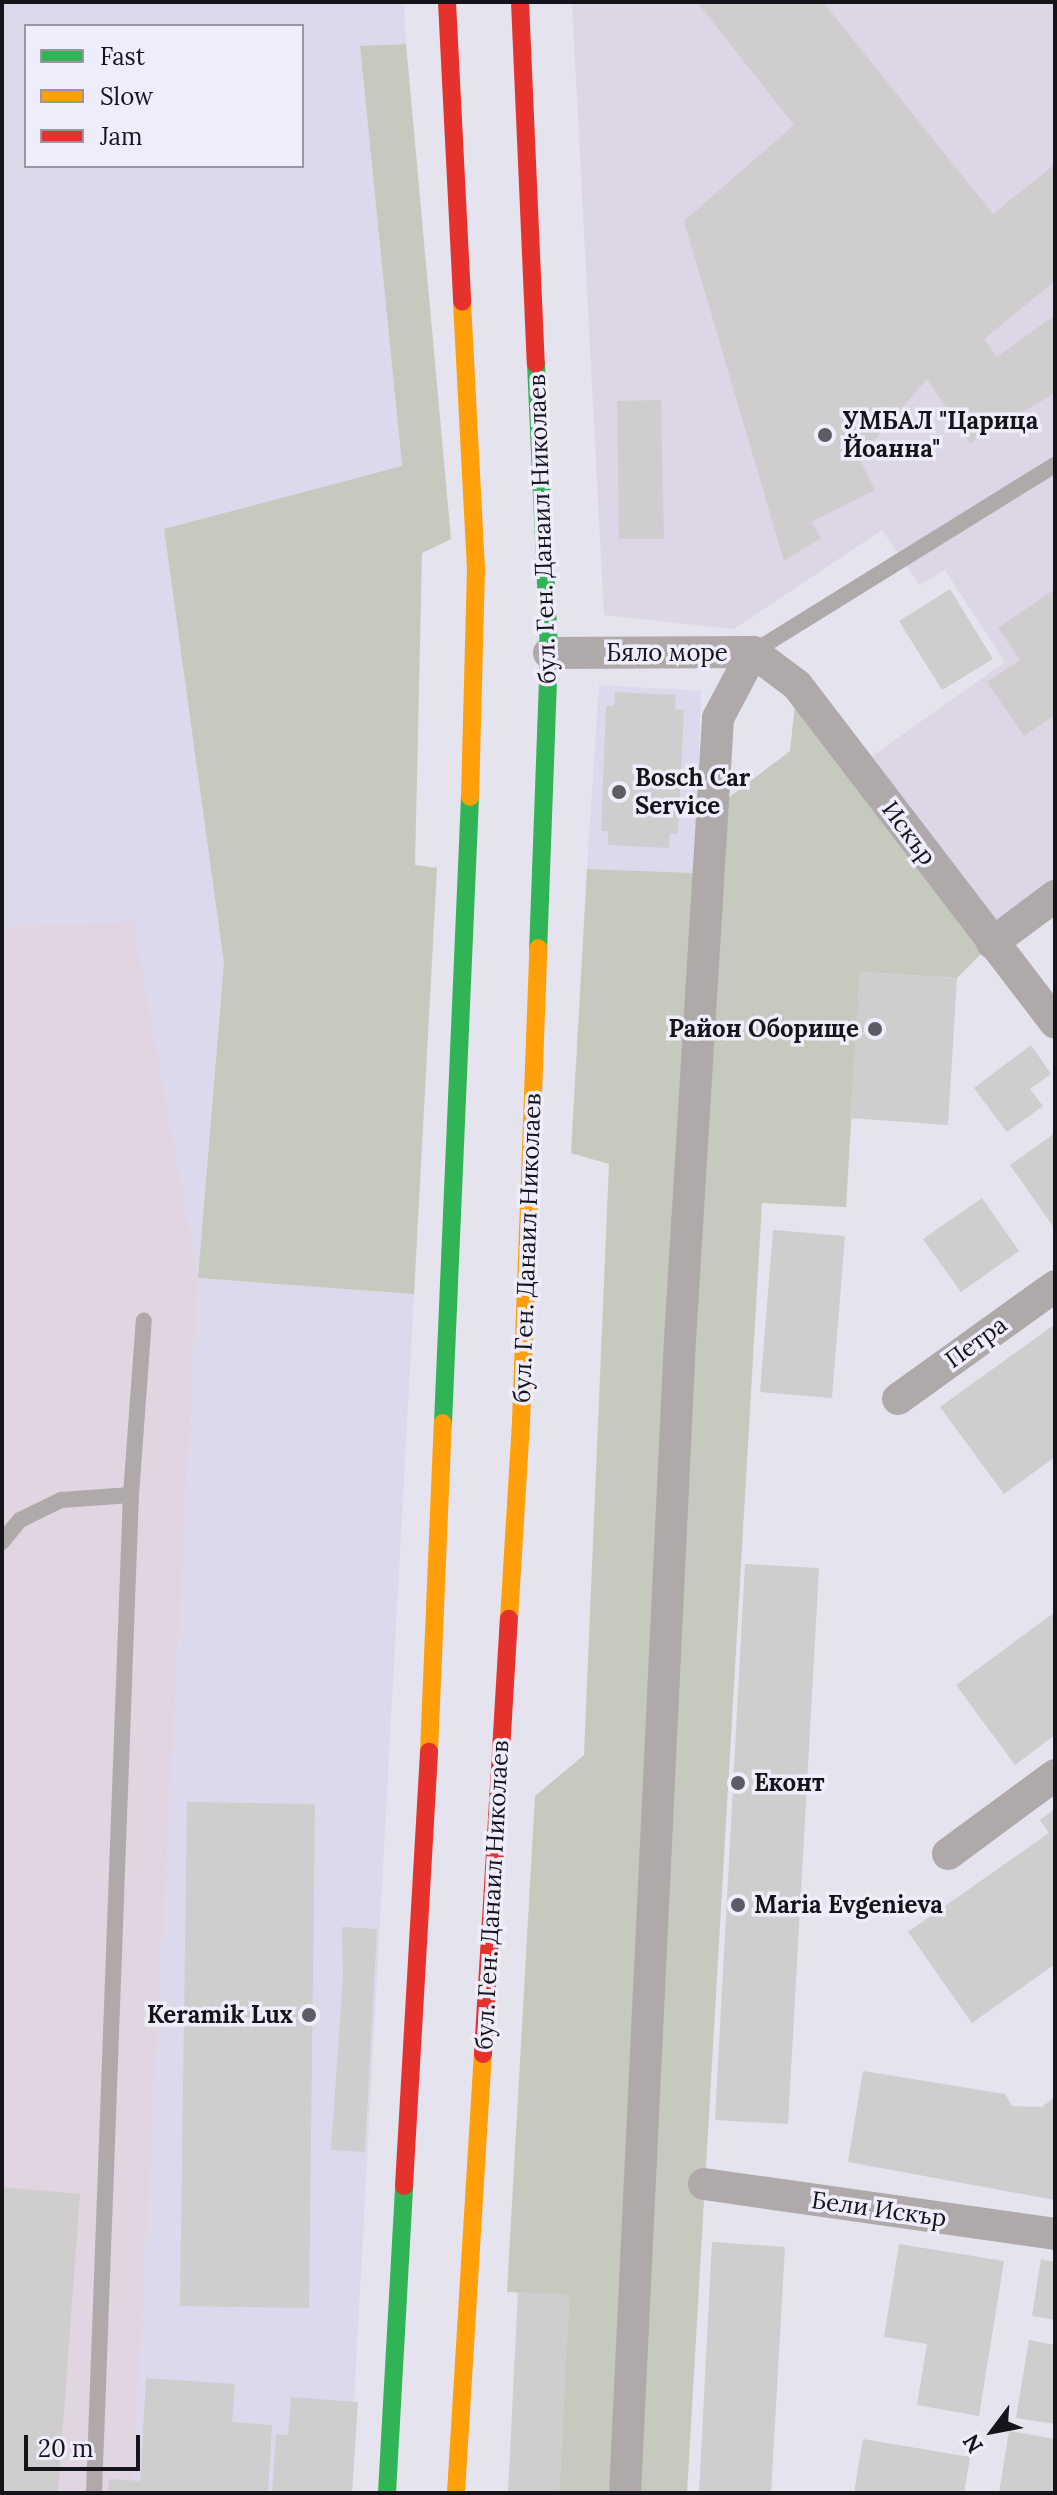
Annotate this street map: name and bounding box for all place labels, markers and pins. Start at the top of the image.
place label: УМБАЛ "Царица Йоанна" [843,407,1038,463]
marker: УМБАЛ "Царица Йоанна" [814,424,836,446]
place label: Bosch Car Service [635,764,750,820]
marker: Bosch Car Service [610,783,628,801]
place label: Район Оборище [668,1015,859,1043]
marker: Район Оборище [866,1020,884,1038]
place label: Еконт [754,1769,825,1797]
marker: Еконт [729,1774,747,1792]
place label: Maria Evgenieva [754,1891,943,1919]
marker: Maria Evgenieva [729,1896,747,1914]
place label: Keramik Lux [147,2001,293,2029]
marker: Keramik Lux [300,2006,318,2024]

